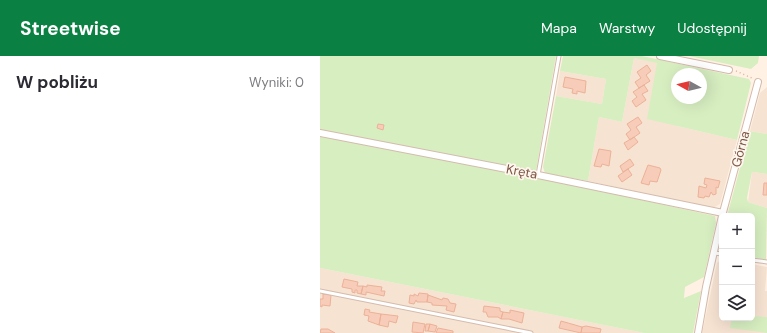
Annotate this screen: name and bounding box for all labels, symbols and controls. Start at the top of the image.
text: Streetwise [20,16,121,41]
text: Mapa [541,19,577,37]
text: Warstwy [599,19,655,37]
text: Udostępnij [677,19,747,37]
north arrow [671,68,707,104]
text: W pobliżu [16,71,98,93]
text: Wyniki: 0 [249,74,304,91]
street label: Górna [727,129,753,169]
street label: Kręta [505,160,539,183]
map controls [719,213,755,321]
button: + [719,213,755,249]
button: − [719,249,755,285]
button: layers [719,285,755,321]

